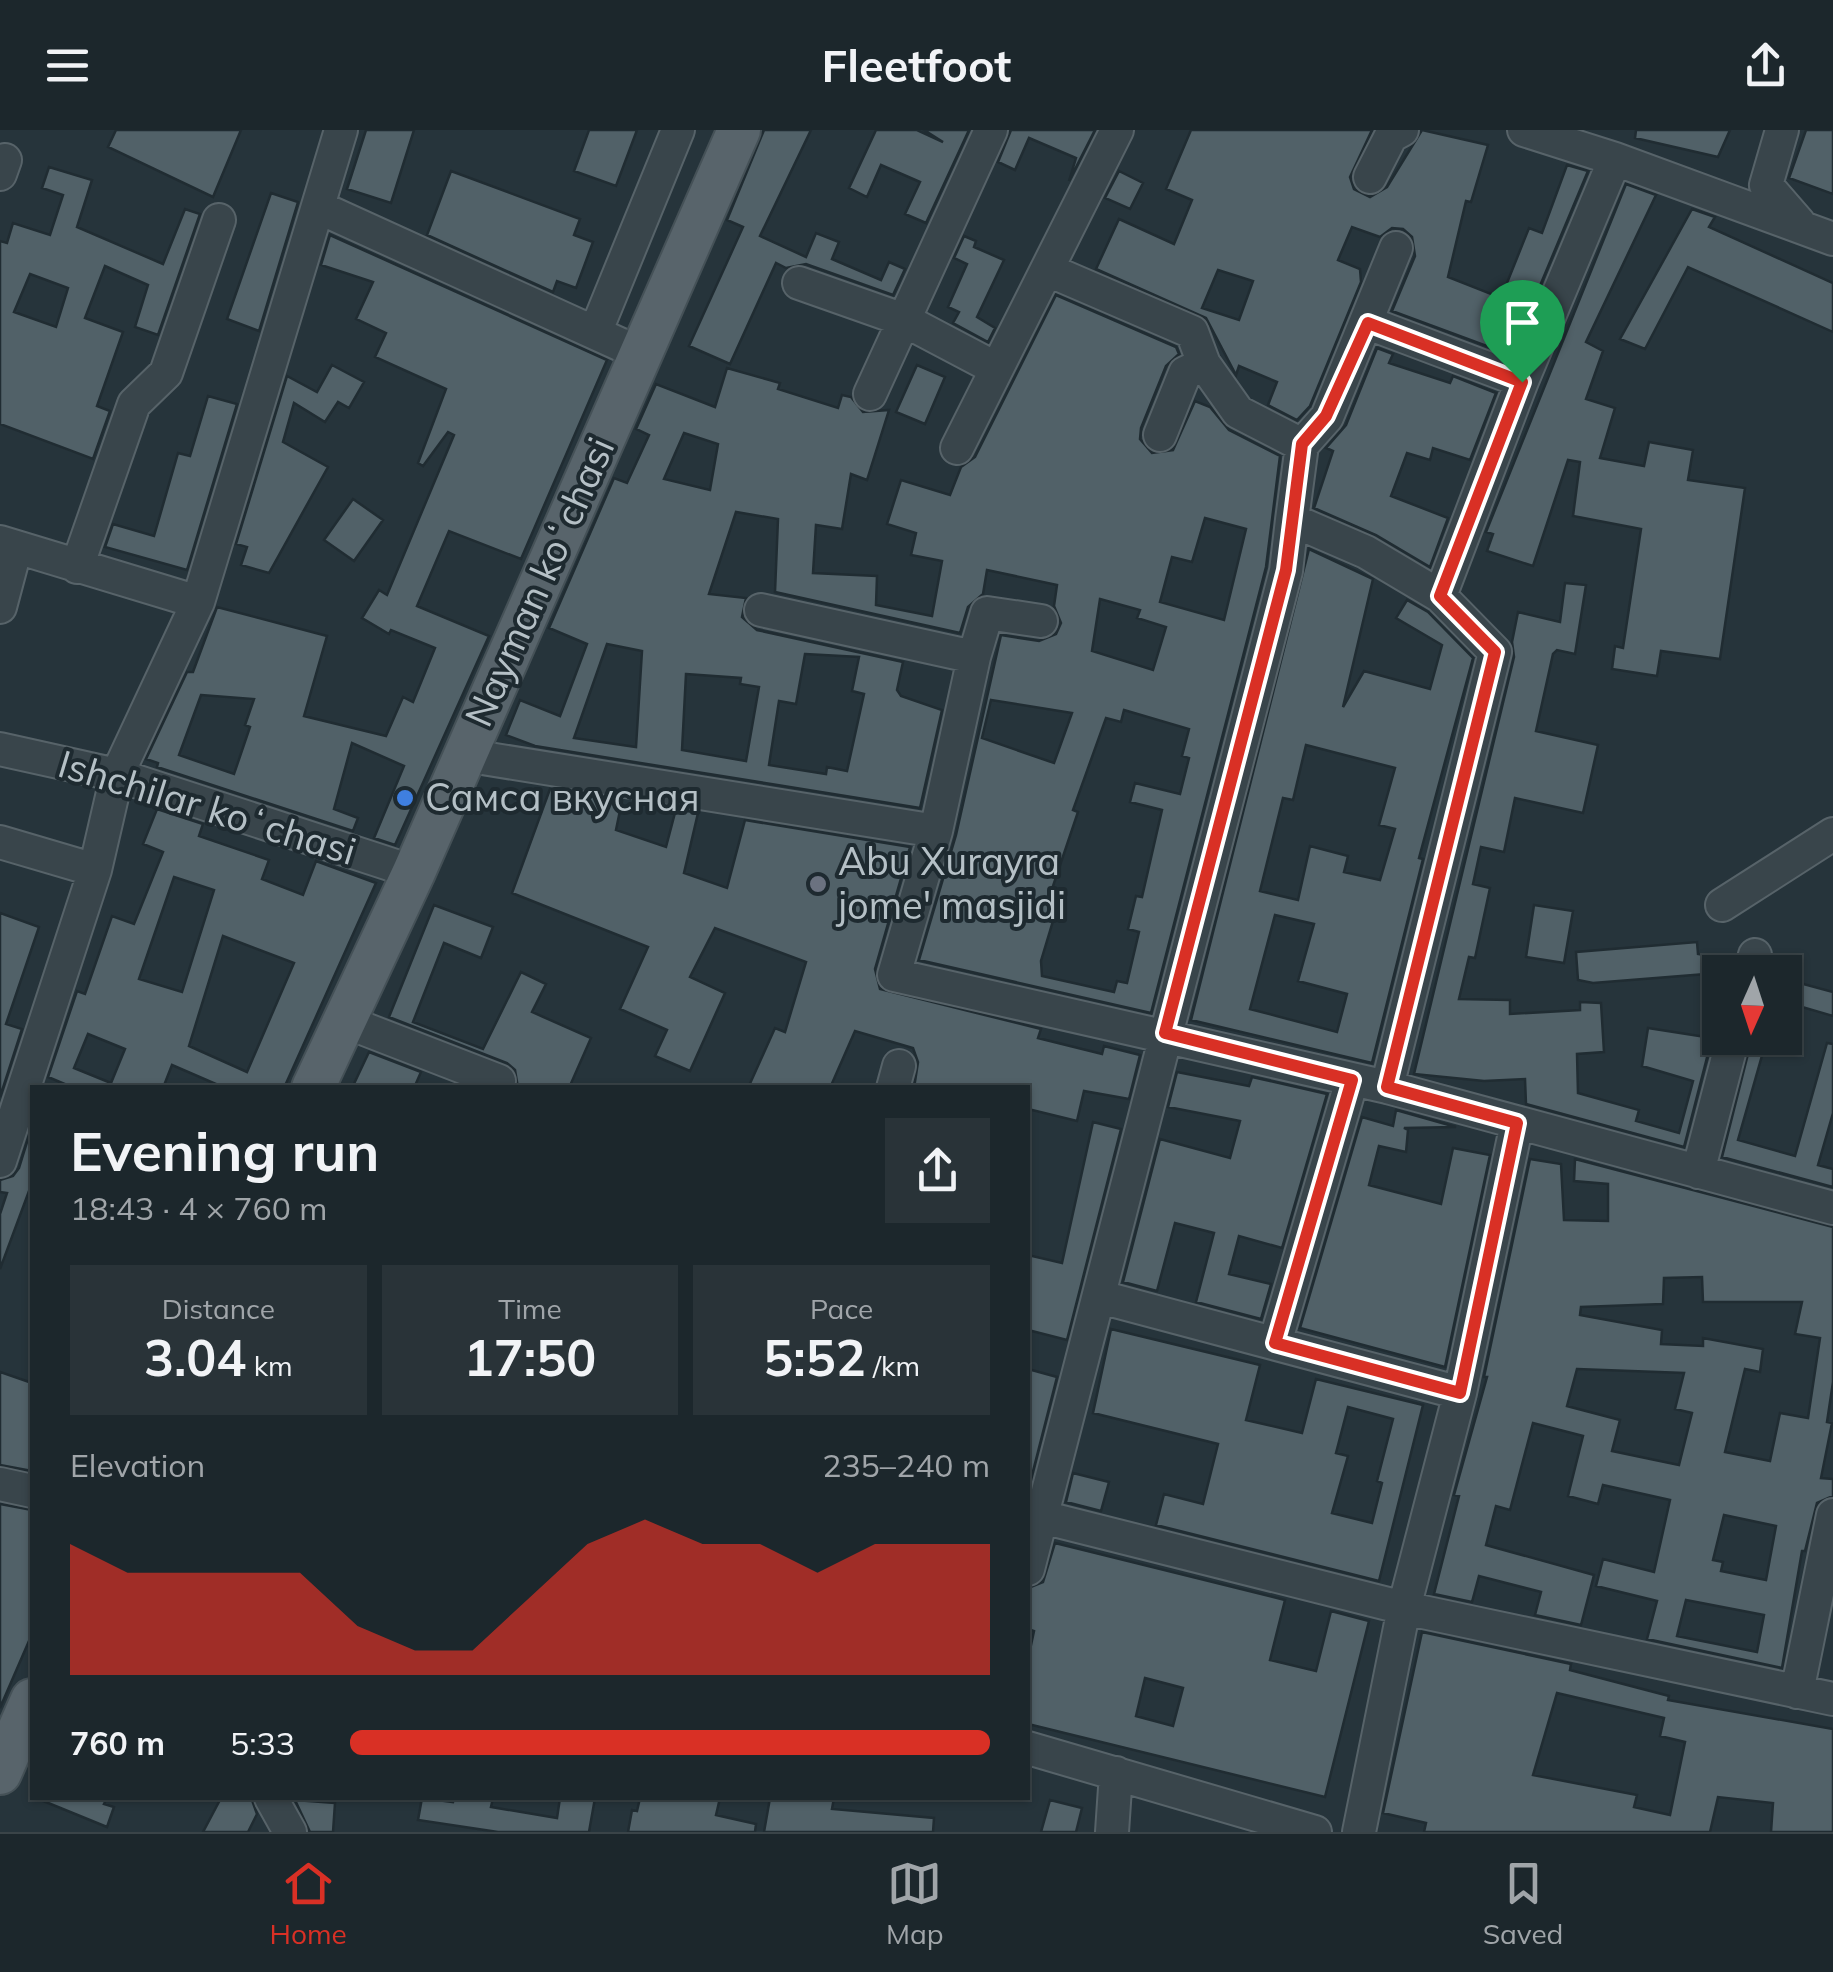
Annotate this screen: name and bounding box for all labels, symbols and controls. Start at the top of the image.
text: Fleetfoot [822,37,1011,93]
icon: menu [40,38,95,93]
icon: share [1738,38,1793,93]
pin [1480,280,1565,383]
icon: arrive [1495,295,1550,350]
street label: Nayman koʻchasi [454,430,624,733]
street label: Ishchilar koʻchasi [53,739,362,875]
place label: Самса вкусная [425,773,700,821]
marker: Самса вкусная [394,787,416,809]
place label: Abu Xurayra jome' masjidi [835,837,1066,929]
marker: Abu Xurayra jome' masjidi [807,873,829,895]
north arrow [1702,955,1802,1055]
map controls [1702,955,1802,1055]
text: Evening run [70,1116,379,1185]
button: share [885,1118,990,1223]
text: 18:43 · 4 × 760 m [70,1188,327,1228]
text: Distance [162,1291,275,1326]
text: Time [498,1291,562,1326]
text: Pace [810,1291,873,1326]
text: 3.04 [144,1326,246,1389]
text: 17:50 [464,1326,596,1389]
text: 5:52 [763,1326,866,1389]
text: km [246,1348,293,1383]
text: /km [866,1348,920,1383]
text: Elevation [70,1445,205,1485]
text: 235–240 m [822,1445,990,1485]
text: 760 m [70,1723,165,1763]
text: 5:33 [230,1723,295,1763]
tab: Home [270,1856,347,1951]
tab: Map [886,1856,944,1951]
tab: Saved [1483,1856,1563,1951]

